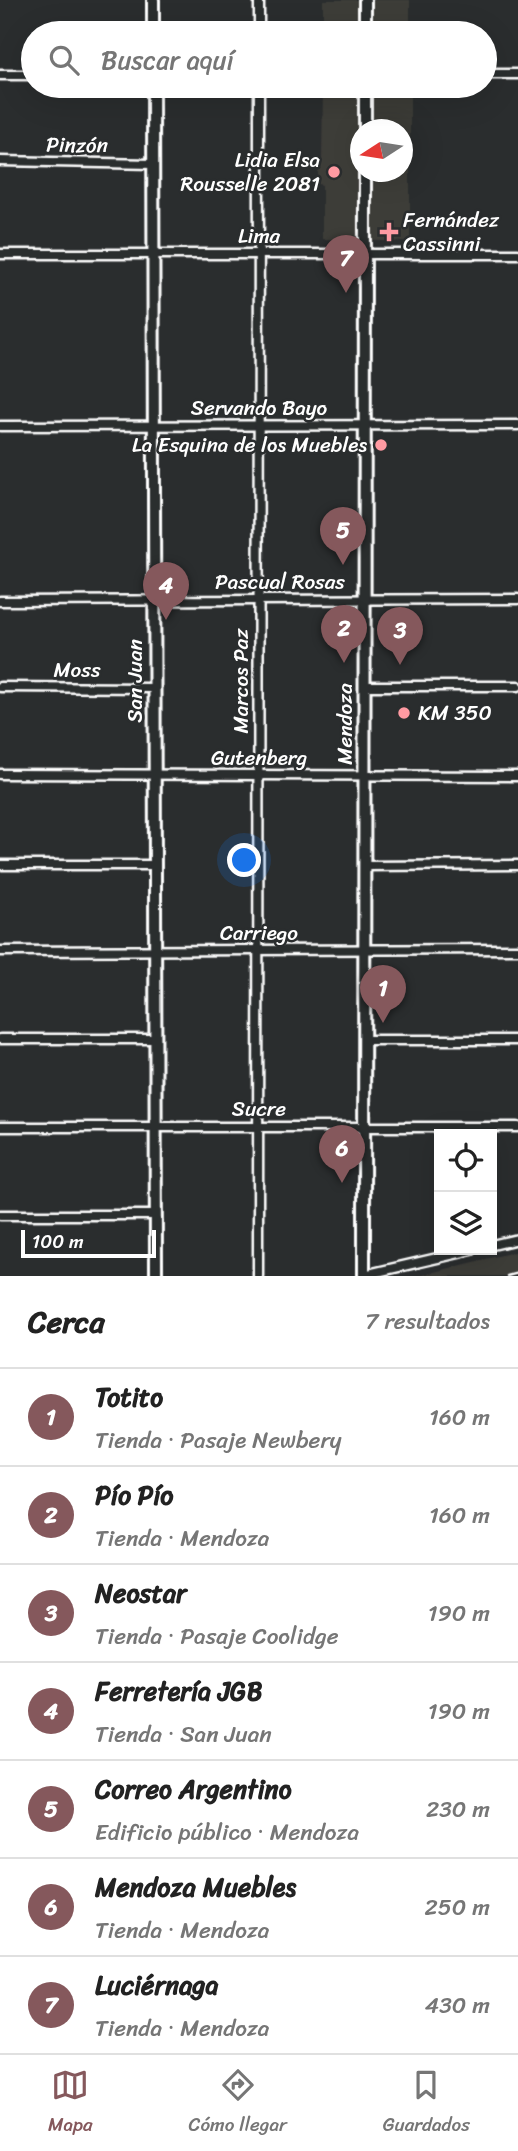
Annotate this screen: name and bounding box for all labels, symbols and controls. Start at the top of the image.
search box [21,21,497,98]
text: Buscar aquí [101,37,234,83]
icon: search [45,41,83,79]
north arrow [350,119,413,182]
street label: Pinzón [46,125,108,165]
place label: Lidia Elsa Rousselle 2081 [181,141,320,203]
marker: Lidia Elsa Rousselle 2081 [326,164,342,180]
place label: Fernández Cassinni [403,201,500,263]
street label: Lima [238,217,281,255]
marker: Fernández Cassinni [381,224,397,240]
pin: 7 [323,235,369,293]
street label: Servando Bayo [191,389,328,427]
place label: La Esquina de los Muebles [132,426,367,464]
marker: La Esquina de los Muebles [373,437,389,453]
pin: 5 [320,507,366,565]
pin: 4 [143,562,189,620]
street label: Pascual Rosas [215,563,345,601]
pin: 2 [321,605,367,663]
pin: 3 [377,607,423,665]
street label: Marcos Paz [222,628,260,733]
street label: San Juan [116,639,154,723]
street label: Moss [53,651,101,689]
street label: Mendoza [326,683,364,765]
place label: KM 350 [418,694,492,732]
marker: KM 350 [396,705,412,721]
street label: Gutenberg [211,739,307,777]
your location [227,843,261,877]
street label: Carriego [220,914,298,952]
pin: 1 [360,965,406,1023]
street label: Sucre [232,1090,286,1128]
pin: 6 [319,1125,365,1183]
map controls [434,1129,497,1255]
button: locate [434,1129,497,1192]
button: layers [434,1192,497,1255]
text: 100 m [32,1225,84,1258]
scale bar [21,1227,156,1259]
text: Cerca [28,1295,104,1349]
text: 7 resultados [365,1301,490,1342]
text: Totito [95,1374,163,1420]
text: 1 [46,1397,56,1438]
text: 160 m [429,1397,490,1438]
text: Tienda · Pasaje Newbery [95,1420,342,1461]
text: Pío Pío [95,1472,174,1518]
text: 2 [44,1495,58,1536]
text: 160 m [429,1495,490,1536]
text: Tienda · Mendoza [95,1518,269,1559]
text: Neostar [95,1570,187,1616]
text: 3 [45,1593,57,1634]
text: 190 m [428,1593,490,1634]
text: Tienda · Pasaje Coolidge [95,1616,339,1657]
text: Ferretería JGB [95,1668,263,1714]
text: 4 [44,1691,58,1732]
text: 190 m [428,1691,490,1732]
text: Tienda · San Juan [95,1714,272,1755]
text: Correo Argentino [95,1766,292,1812]
text: 5 [44,1789,58,1830]
text: 230 m [426,1789,490,1830]
text: Edificio público · Mendoza [95,1812,359,1853]
text: Mendoza Muebles [95,1864,296,1910]
text: 6 [44,1887,58,1928]
text: 250 m [424,1887,490,1928]
text: Tienda · Mendoza [95,1910,269,1951]
text: Luciérnaga [95,1962,218,2008]
text: 7 [44,1985,58,2026]
text: 430 m [425,1985,490,2026]
text: Tienda · Mendoza [95,2008,269,2049]
tab: Mapa [48,2066,93,2141]
tab: Cómo llegar [189,2066,287,2141]
tab: Guardados [383,2066,470,2141]

